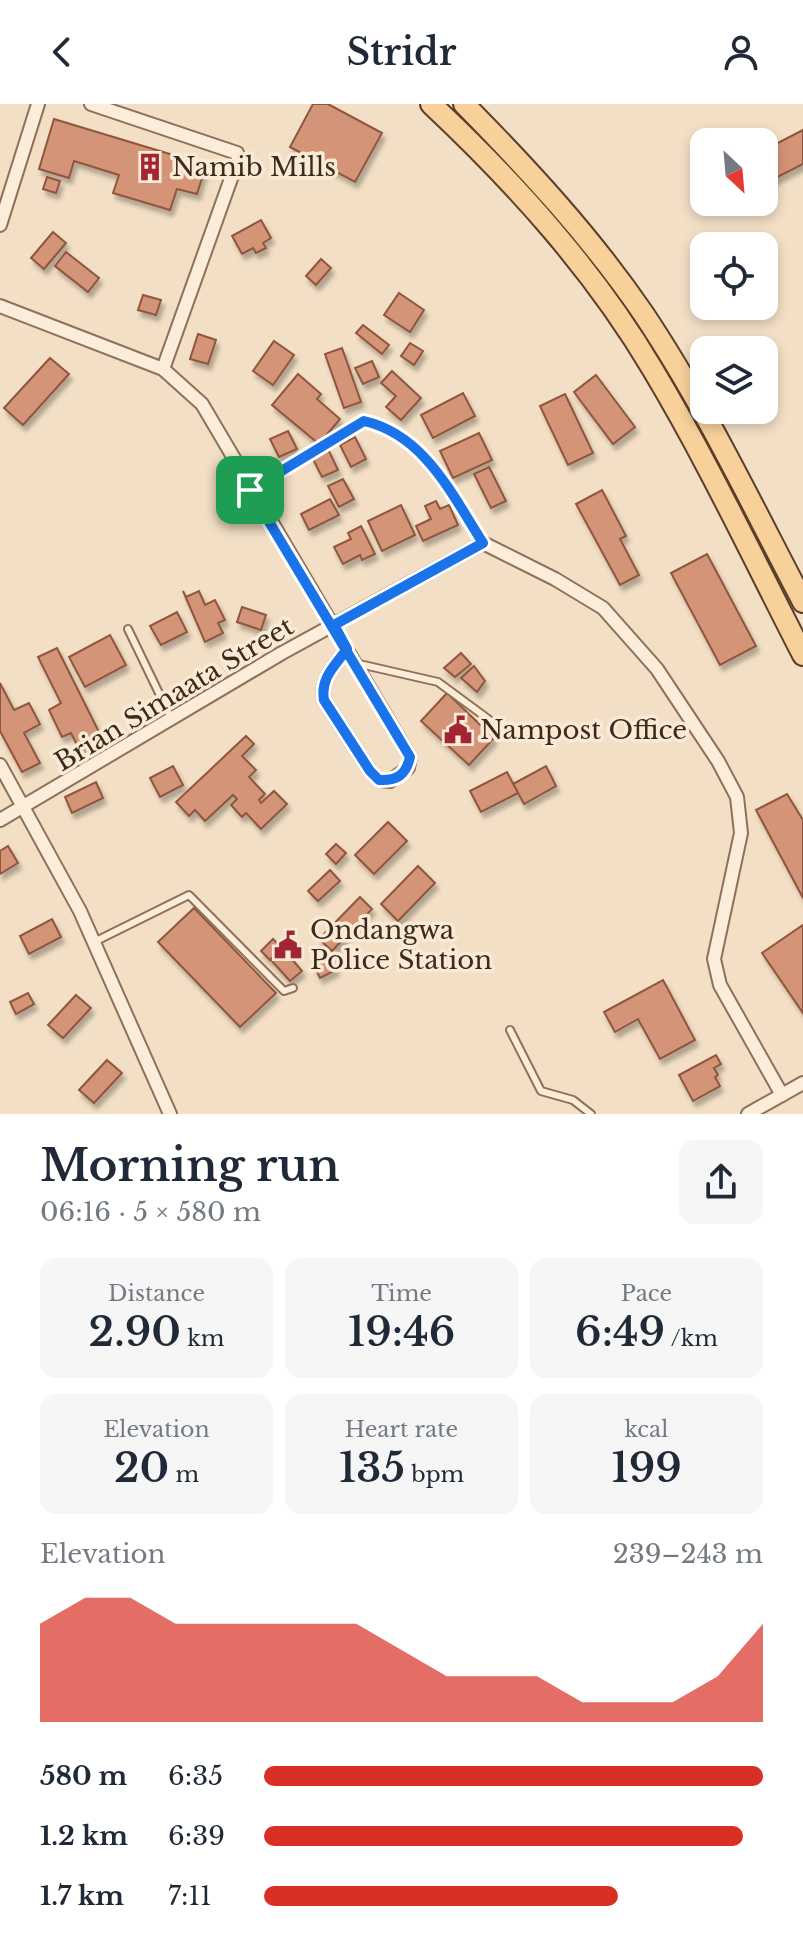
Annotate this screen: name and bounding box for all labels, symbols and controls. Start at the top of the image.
icon: back [40,30,84,74]
text: Stridr [346,30,457,75]
icon: person [719,30,763,74]
north arrow [690,128,778,216]
map controls [690,128,778,424]
place label: Namib Mills [172,151,336,183]
building icon: Namib Mills [135,152,165,182]
button: locate [690,232,778,320]
button: layers [690,336,778,424]
pin [216,456,284,524]
icon: arrive [228,468,272,512]
street label: Brian Simaata Street [49,610,299,778]
place label: Nampost Office [480,714,687,746]
public building icon: Nampost Office [443,715,473,745]
place label: Ondangwa Police Station [310,914,492,976]
public building icon: Ondangwa Police Station [273,930,303,960]
text: Morning run [40,1138,340,1193]
button: share [679,1140,763,1224]
text: 06:16 · 5 × 580 m [40,1196,261,1228]
text: Distance [108,1280,205,1307]
text: Time [371,1280,432,1307]
text: Pace [621,1280,672,1307]
text: 2.90 [89,1307,181,1357]
text: 19:46 [348,1307,455,1357]
text: 6:49 [575,1307,665,1357]
text: km [181,1325,224,1352]
text: /km [665,1325,718,1352]
text: Elevation [103,1416,210,1443]
text: Heart rate [345,1416,458,1443]
text: kcal [625,1416,668,1443]
text: 20 [114,1443,169,1493]
text: 135 [339,1443,405,1493]
text: 199 [611,1443,682,1493]
text: m [169,1461,199,1488]
text: bpm [405,1461,464,1488]
text: Elevation [40,1538,166,1570]
text: 239–243 m [613,1538,763,1570]
text: 580 m [40,1760,127,1792]
text: 6:35 [168,1760,223,1792]
text: 1.2 km [40,1820,128,1852]
text: 6:39 [168,1820,225,1852]
text: 1.7 km [40,1880,124,1912]
text: 7:11 [168,1880,212,1912]

